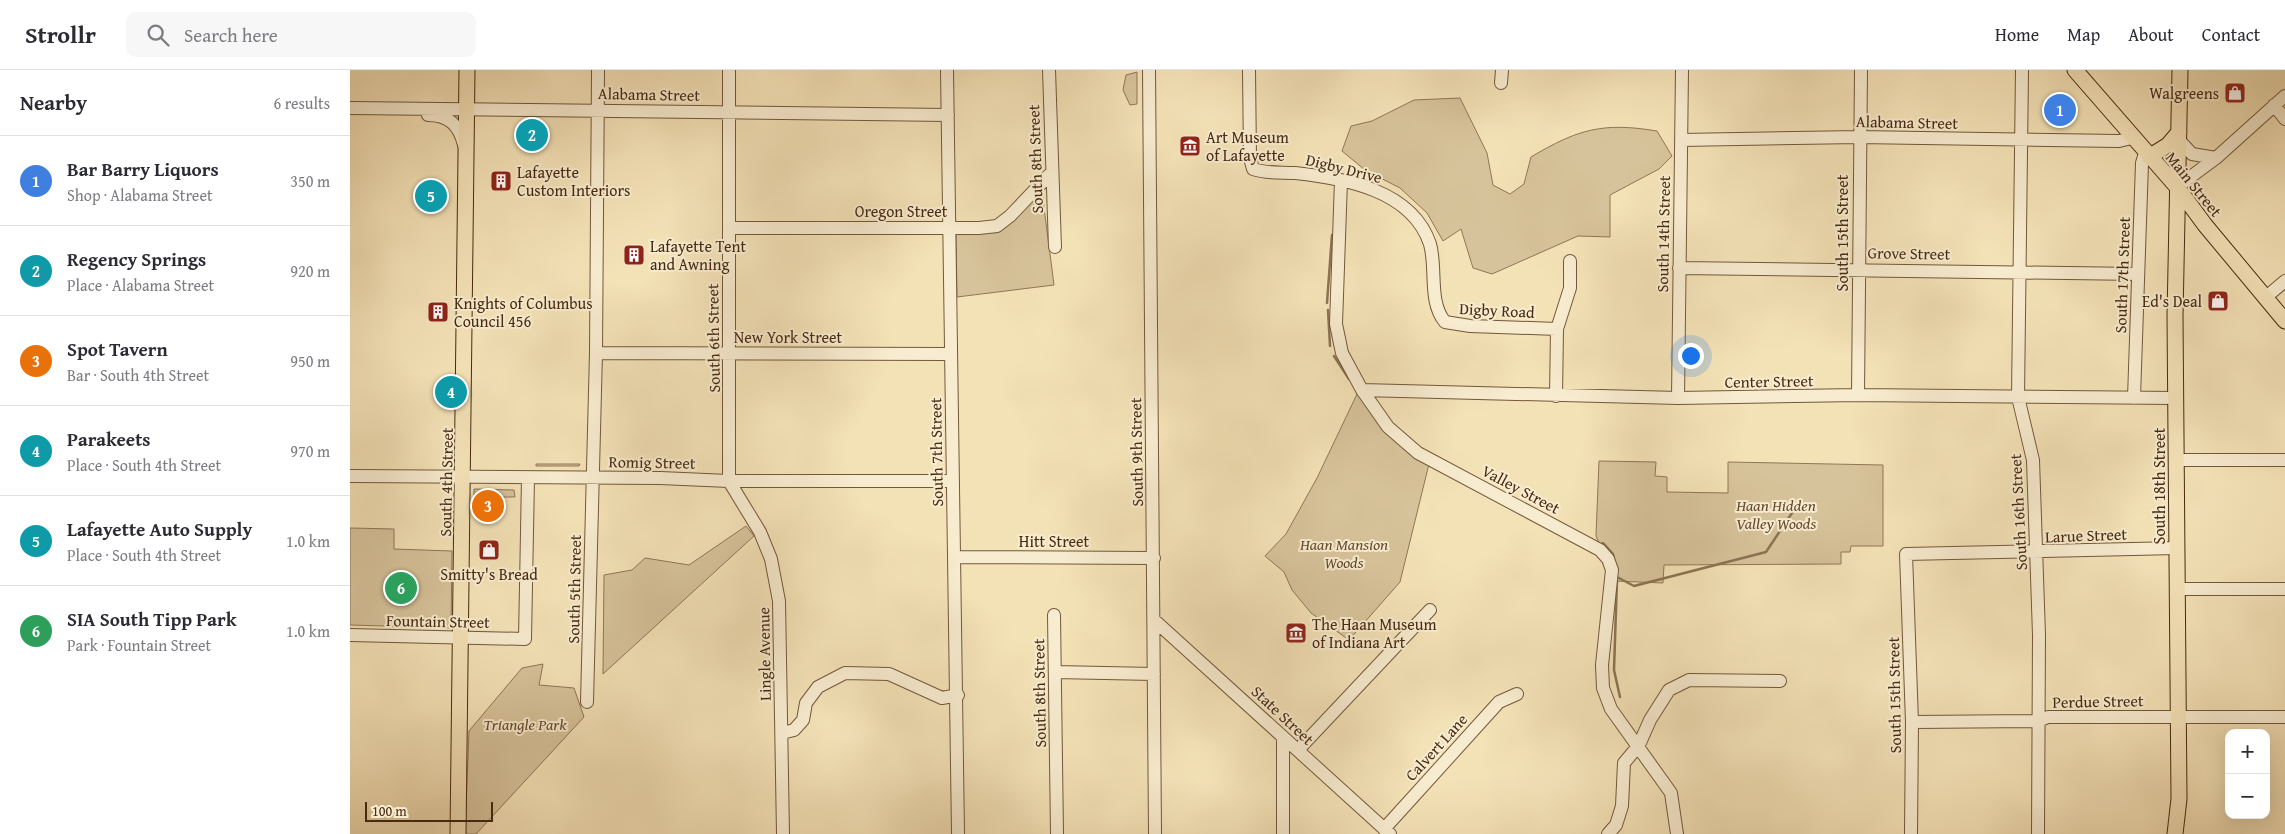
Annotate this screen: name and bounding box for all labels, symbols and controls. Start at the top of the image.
search box [126,12,476,57]
text: Strollr [25,17,96,52]
icon: search [144,21,172,49]
text: Search here [184,21,278,49]
text: Home [1995,21,2039,48]
text: Map [2067,21,2100,48]
text: About [2128,21,2174,48]
text: Contact [2202,21,2260,48]
street label: Alabama Street [598,81,701,107]
place label: Walgreens [2149,81,2219,105]
shop icon: Walgreens [2223,81,2247,105]
text: Nearby [20,87,87,118]
text: 6 results [273,91,330,115]
pin: 1 [2044,91,2076,129]
street label: South 8th Street [1021,104,1049,214]
street label: Alabama Street [1856,109,1959,135]
pin: 2 [516,116,548,154]
place label: Art Museum of Lafayette [1206,125,1289,167]
museum icon: Art Museum of Lafayette [1178,134,1202,158]
street label: Main Street [2160,146,2228,222]
street label: Digby Drive [1303,147,1385,189]
text: Bar Barry Liquors [67,155,219,183]
place label: Lafayette Custom Interiors [517,160,630,202]
text: 1 [32,169,40,193]
text: 350 m [290,169,330,193]
building icon: Lafayette Custom Interiors [489,169,513,193]
street label: South 15th Street [1830,174,1854,291]
street label: South 14th Street [1650,175,1676,293]
pin: 5 [415,177,447,215]
text: Shop · Alabama Street [67,183,213,207]
street label: Oregon Street [855,199,948,223]
street label: South 17th Street [2108,216,2136,334]
place label: Lafayette Tent and Awning [650,234,746,276]
street label: Grove Street [1867,240,1951,266]
building icon: Lafayette Tent and Awning [622,243,646,267]
text: Regency Springs [67,245,206,273]
text: 2 [32,259,40,283]
text: 920 m [290,259,330,283]
text: Place · Alabama Street [67,273,214,297]
street label: South 6th Street [700,283,726,393]
place label: Ed's Deal [2142,289,2203,313]
shop icon: Ed's Deal [2206,289,2230,313]
place label: Knights of Columbus Council 456 [454,291,593,333]
street label: Digby Road [1459,296,1536,324]
building icon: Knights of Columbus Council 456 [426,300,450,324]
street label: New York Street [734,325,843,349]
text: Spot Tavern [67,335,168,363]
your location [1678,343,1704,369]
text: 3 [32,349,40,373]
text: 950 m [290,349,330,373]
text: Bar · South 4th Street [67,363,209,387]
street label: Center Street [1724,368,1814,394]
pin: 4 [435,373,467,411]
street label: South 7th Street [923,397,949,507]
street label: South 9th Street [1123,397,1149,507]
text: Parakeets [67,425,151,453]
street label: South 4th Street [433,427,459,537]
street label: South 18th Street [2147,427,2171,544]
text: 4 [32,439,40,463]
text: 970 m [290,439,330,463]
street label: Romig Street [608,449,696,475]
text: Place · South 4th Street [67,453,221,477]
street label: South 16th Street [2003,453,2033,571]
street label: Valley Street [1478,458,1565,520]
pin: 3 [472,487,504,525]
park label: Haan Hidden Valley Woods [1735,493,1816,535]
text: Lafayette Auto Supply [67,515,252,543]
street label: Larue Street [2045,522,2128,548]
text: 5 [32,529,40,553]
text: 1.0 km [286,529,330,553]
street label: Hitt Street [1019,529,1090,553]
park label: Haan Mansion Woods [1299,532,1388,574]
street label: South 5th Street [561,534,587,644]
shop icon: Smitty's Bread [477,538,501,562]
text: Place · South 4th Street [67,543,221,567]
place label: Smitty's Bread [440,562,538,586]
pin: 6 [385,569,417,607]
text: SIA South Tipp Park [67,605,237,633]
street label: Lingle Avenue [751,607,777,701]
street label: Fountain Street [386,608,490,634]
place label: The Haan Museum of Indiana Art [1312,612,1437,654]
text: 6 [32,619,40,643]
text: 1.0 km [286,619,330,643]
museum icon: The Haan Museum of Indiana Art [1284,621,1308,645]
text: Park · Fountain Street [67,633,211,657]
street label: South 15th Street [1881,636,1907,754]
street label: South 8th Street [1026,638,1052,748]
street label: State Street [1246,680,1320,751]
street label: Perdue Street [2052,688,2144,714]
street label: Calvert Lane [1399,708,1473,786]
park label: Triangle Park [483,712,567,736]
map controls [2225,729,2270,819]
button: + [2225,729,2270,774]
button: − [2225,774,2270,819]
scale bar [365,799,492,822]
text: 100 m [372,801,407,821]

